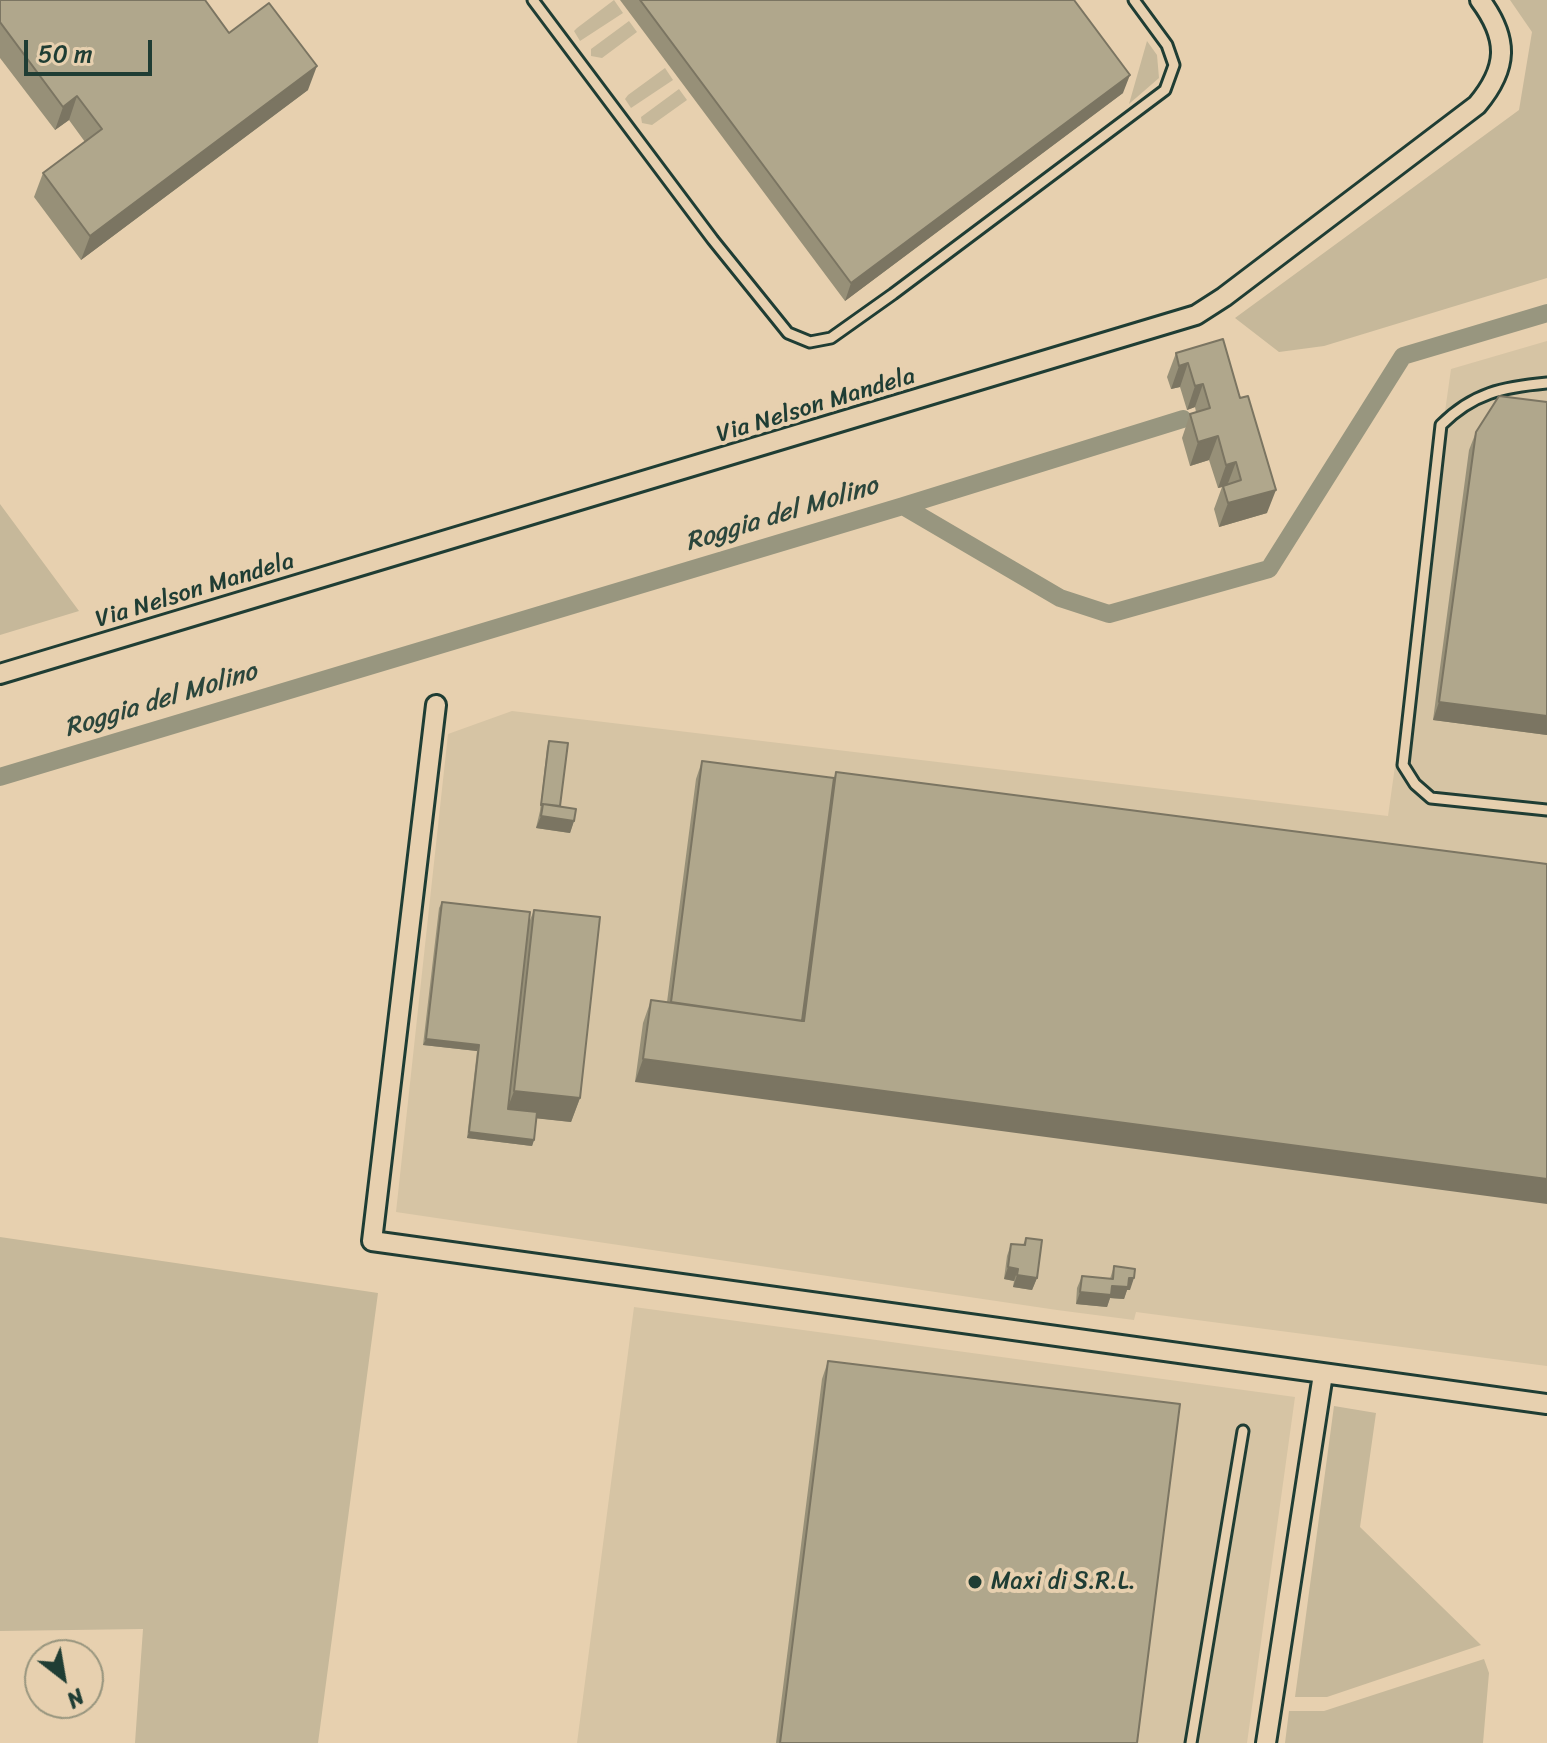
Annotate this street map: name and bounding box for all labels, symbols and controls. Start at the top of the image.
scale bar [28,24,156,74]
text: 50 m [38,33,93,75]
street label: Via Nelson Mandela [713,362,919,450]
water label: Roggia del Molino [682,471,882,559]
street label: Via Nelson Mandela [92,547,298,635]
water label: Roggia del Molino [61,657,261,745]
place label: Maxi di S.R.L. [991,1568,1136,1596]
marker: Maxi di S.R.L. [966,1573,984,1591]
north arrow [24,1639,104,1719]
text: N [59,1678,92,1719]

